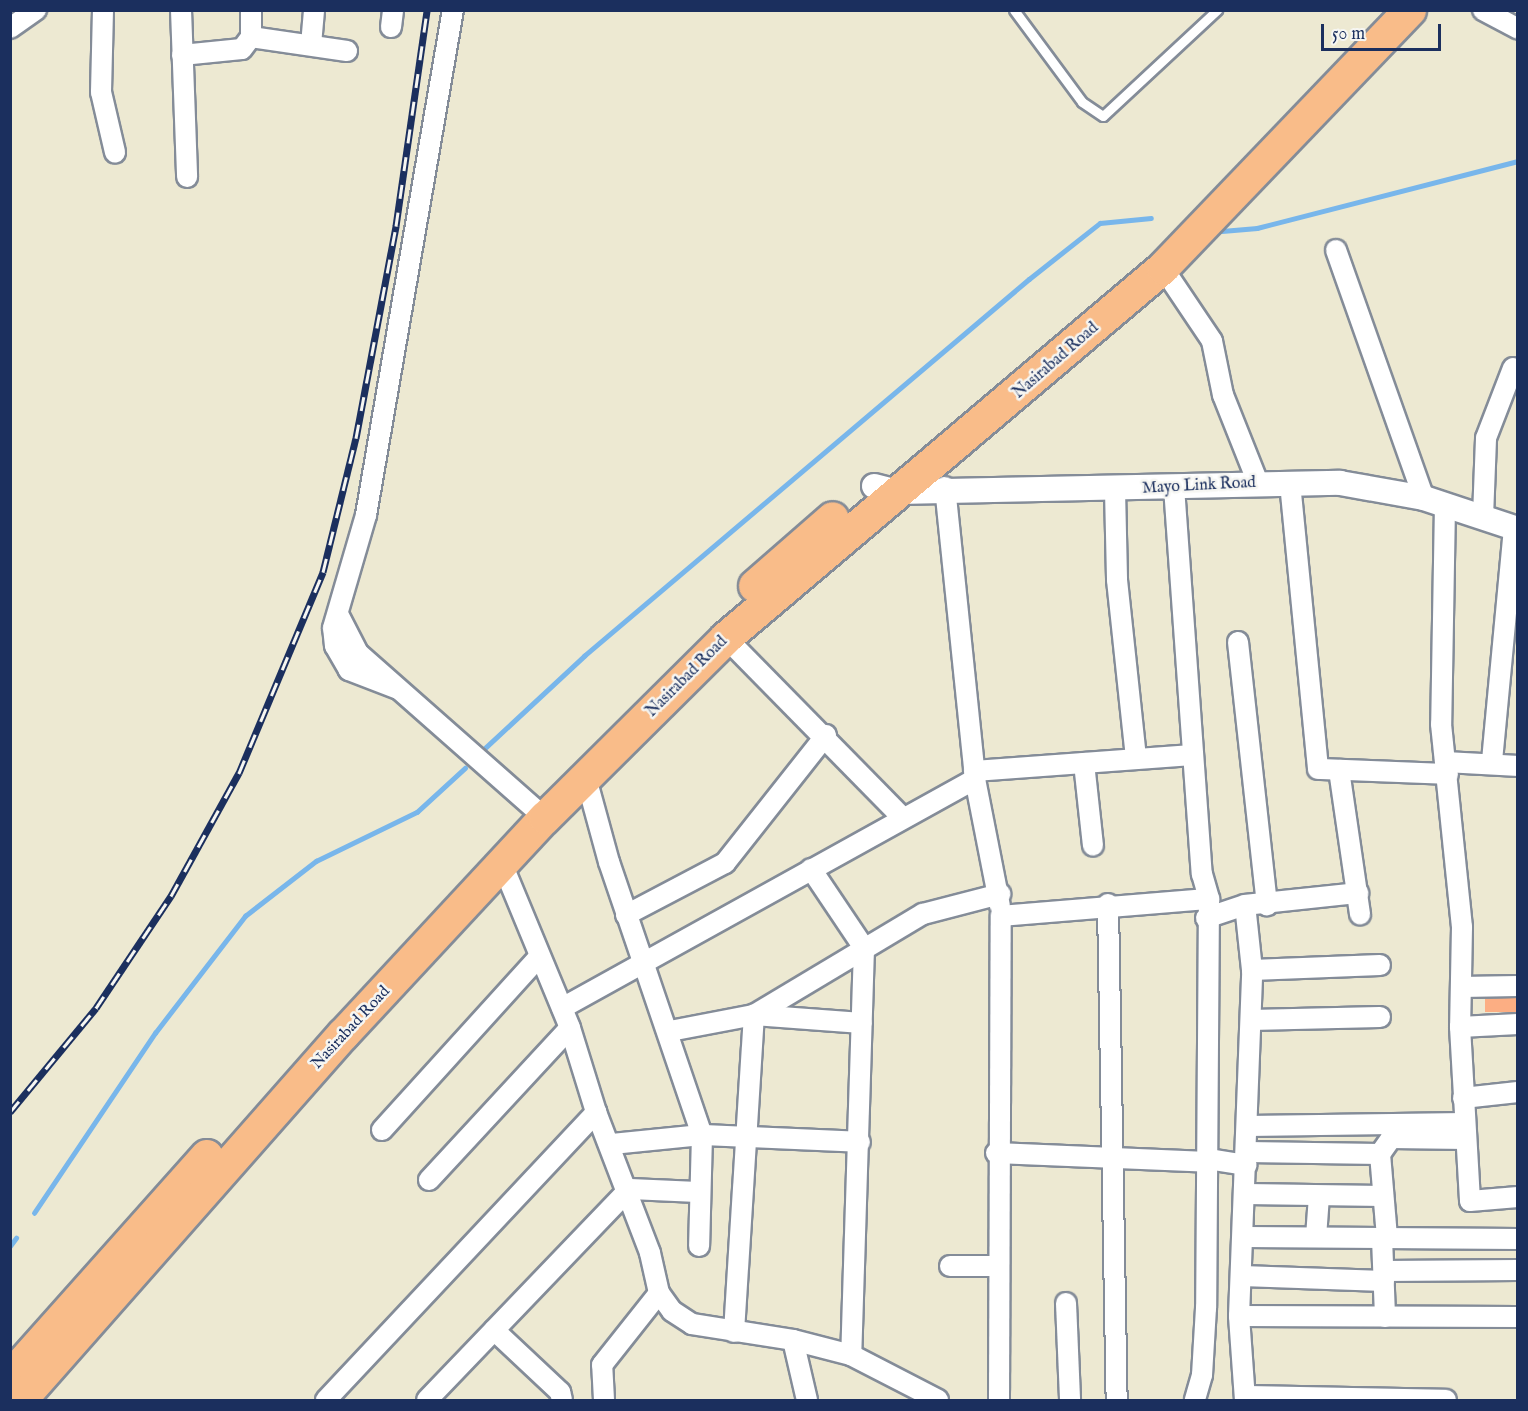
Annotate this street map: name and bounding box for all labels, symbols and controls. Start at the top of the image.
scale bar [1324,12,1444,50]
text: 50 m [1332,23,1365,46]
street label: Nasirabad Road [1009,319,1103,403]
street label: Mayo Link Road [1142,473,1256,499]
street label: Nasirabad Road [643,633,731,721]
street label: Nasirabad Road [308,982,394,1074]

